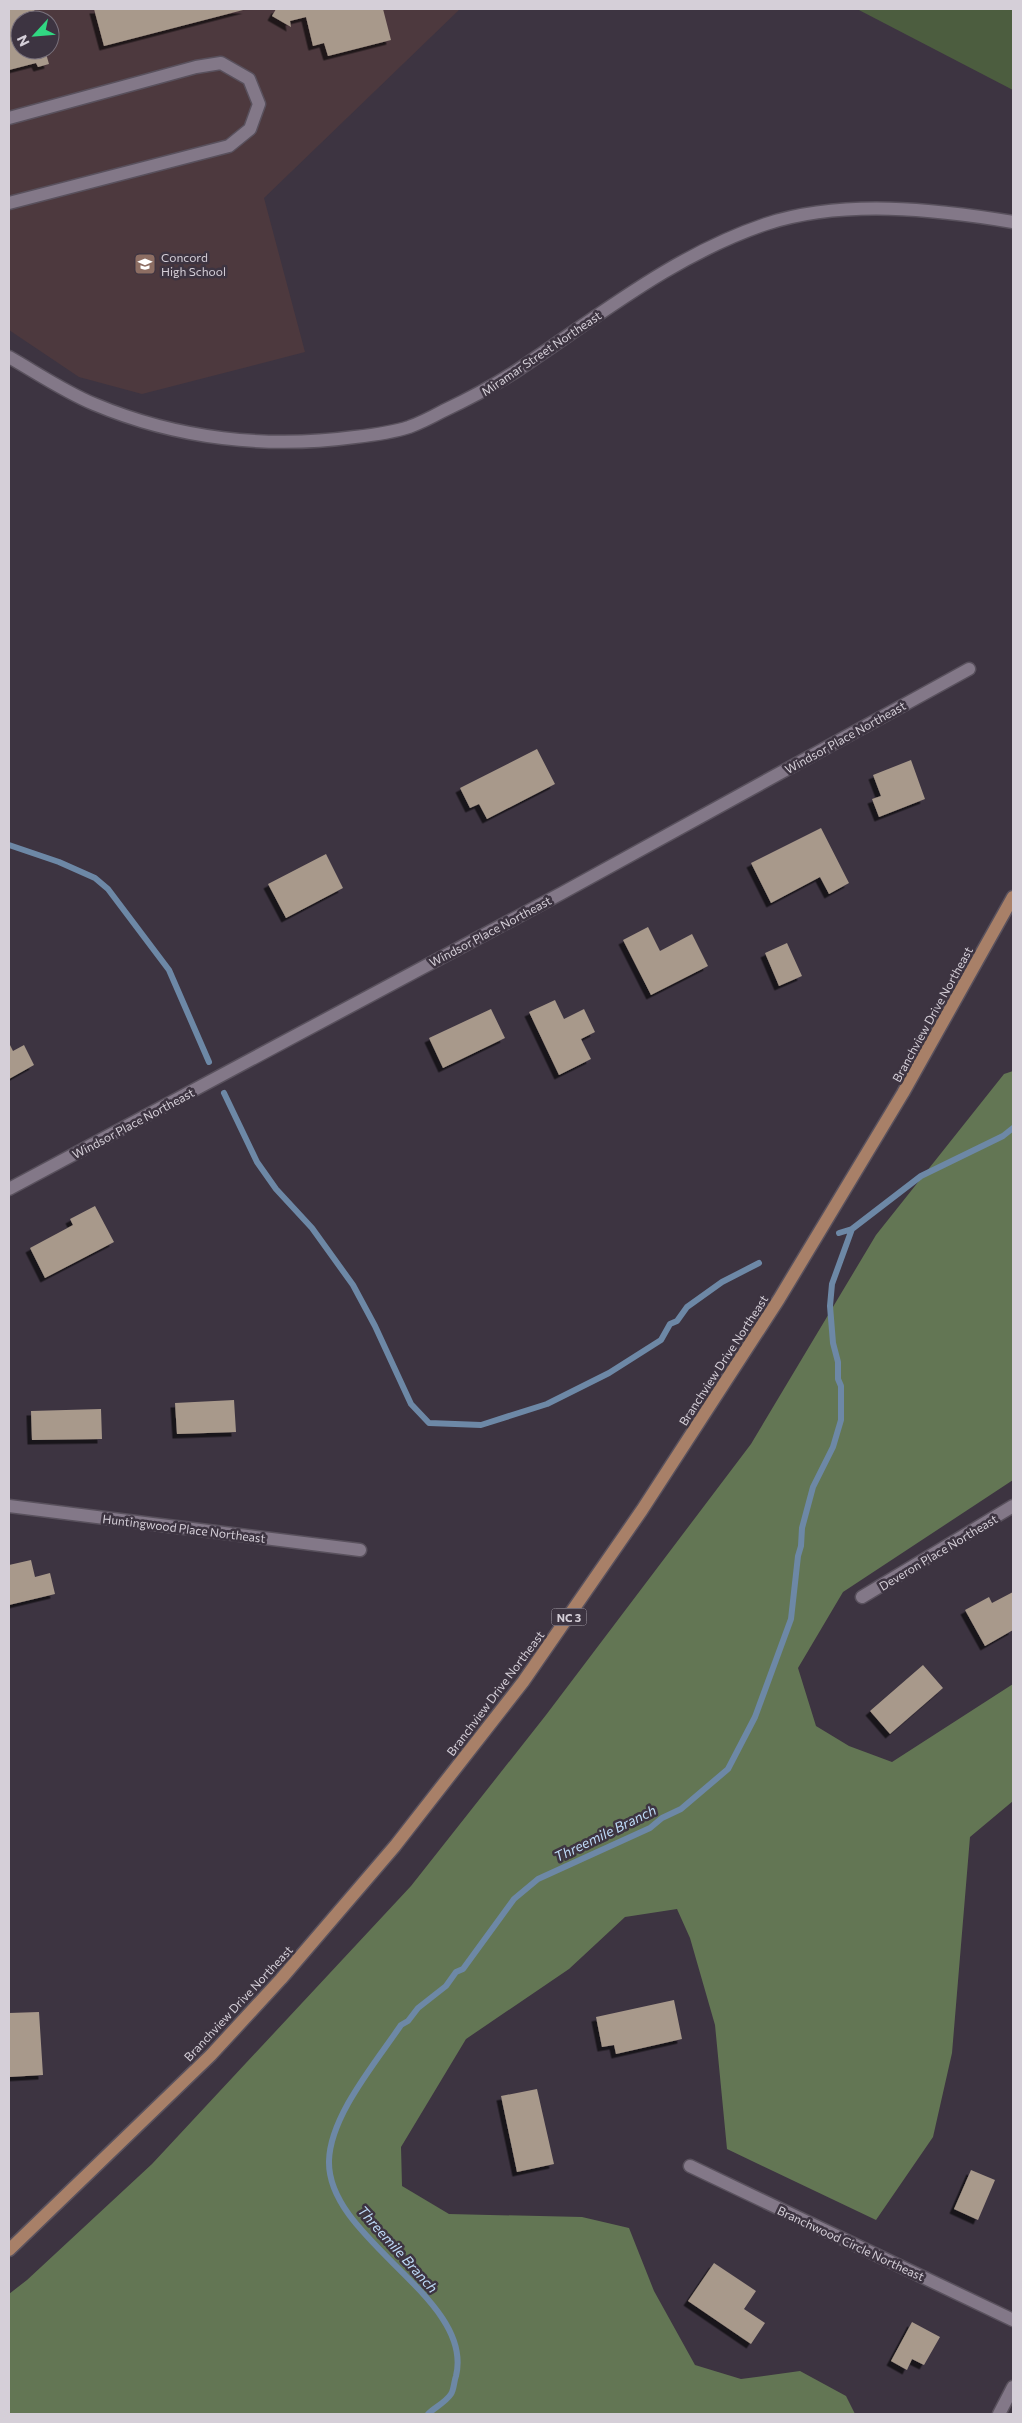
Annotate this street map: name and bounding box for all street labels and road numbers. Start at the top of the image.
street label: Miramar Street Northeast [478,308,604,398]
street label: Windsor Place Northeast [782,698,908,776]
street label: Windsor Place Northeast [427,893,553,969]
street label: Branchview Drive Northeast [889,944,975,1084]
street label: Windsor Place Northeast [70,1085,196,1161]
street label: Branchview Drive Northeast [676,1292,770,1428]
street label: Huntingwood Place Northeast [102,1511,266,1545]
street label: Deveron Place Northeast [876,1511,1000,1593]
road number: NC 3 [552,1608,586,1625]
street label: Branchview Drive Northeast [443,1628,547,1758]
street label: Branchview Drive Northeast [181,1942,295,2064]
street label: Branchwood Circle Northeast [775,2203,927,2283]

